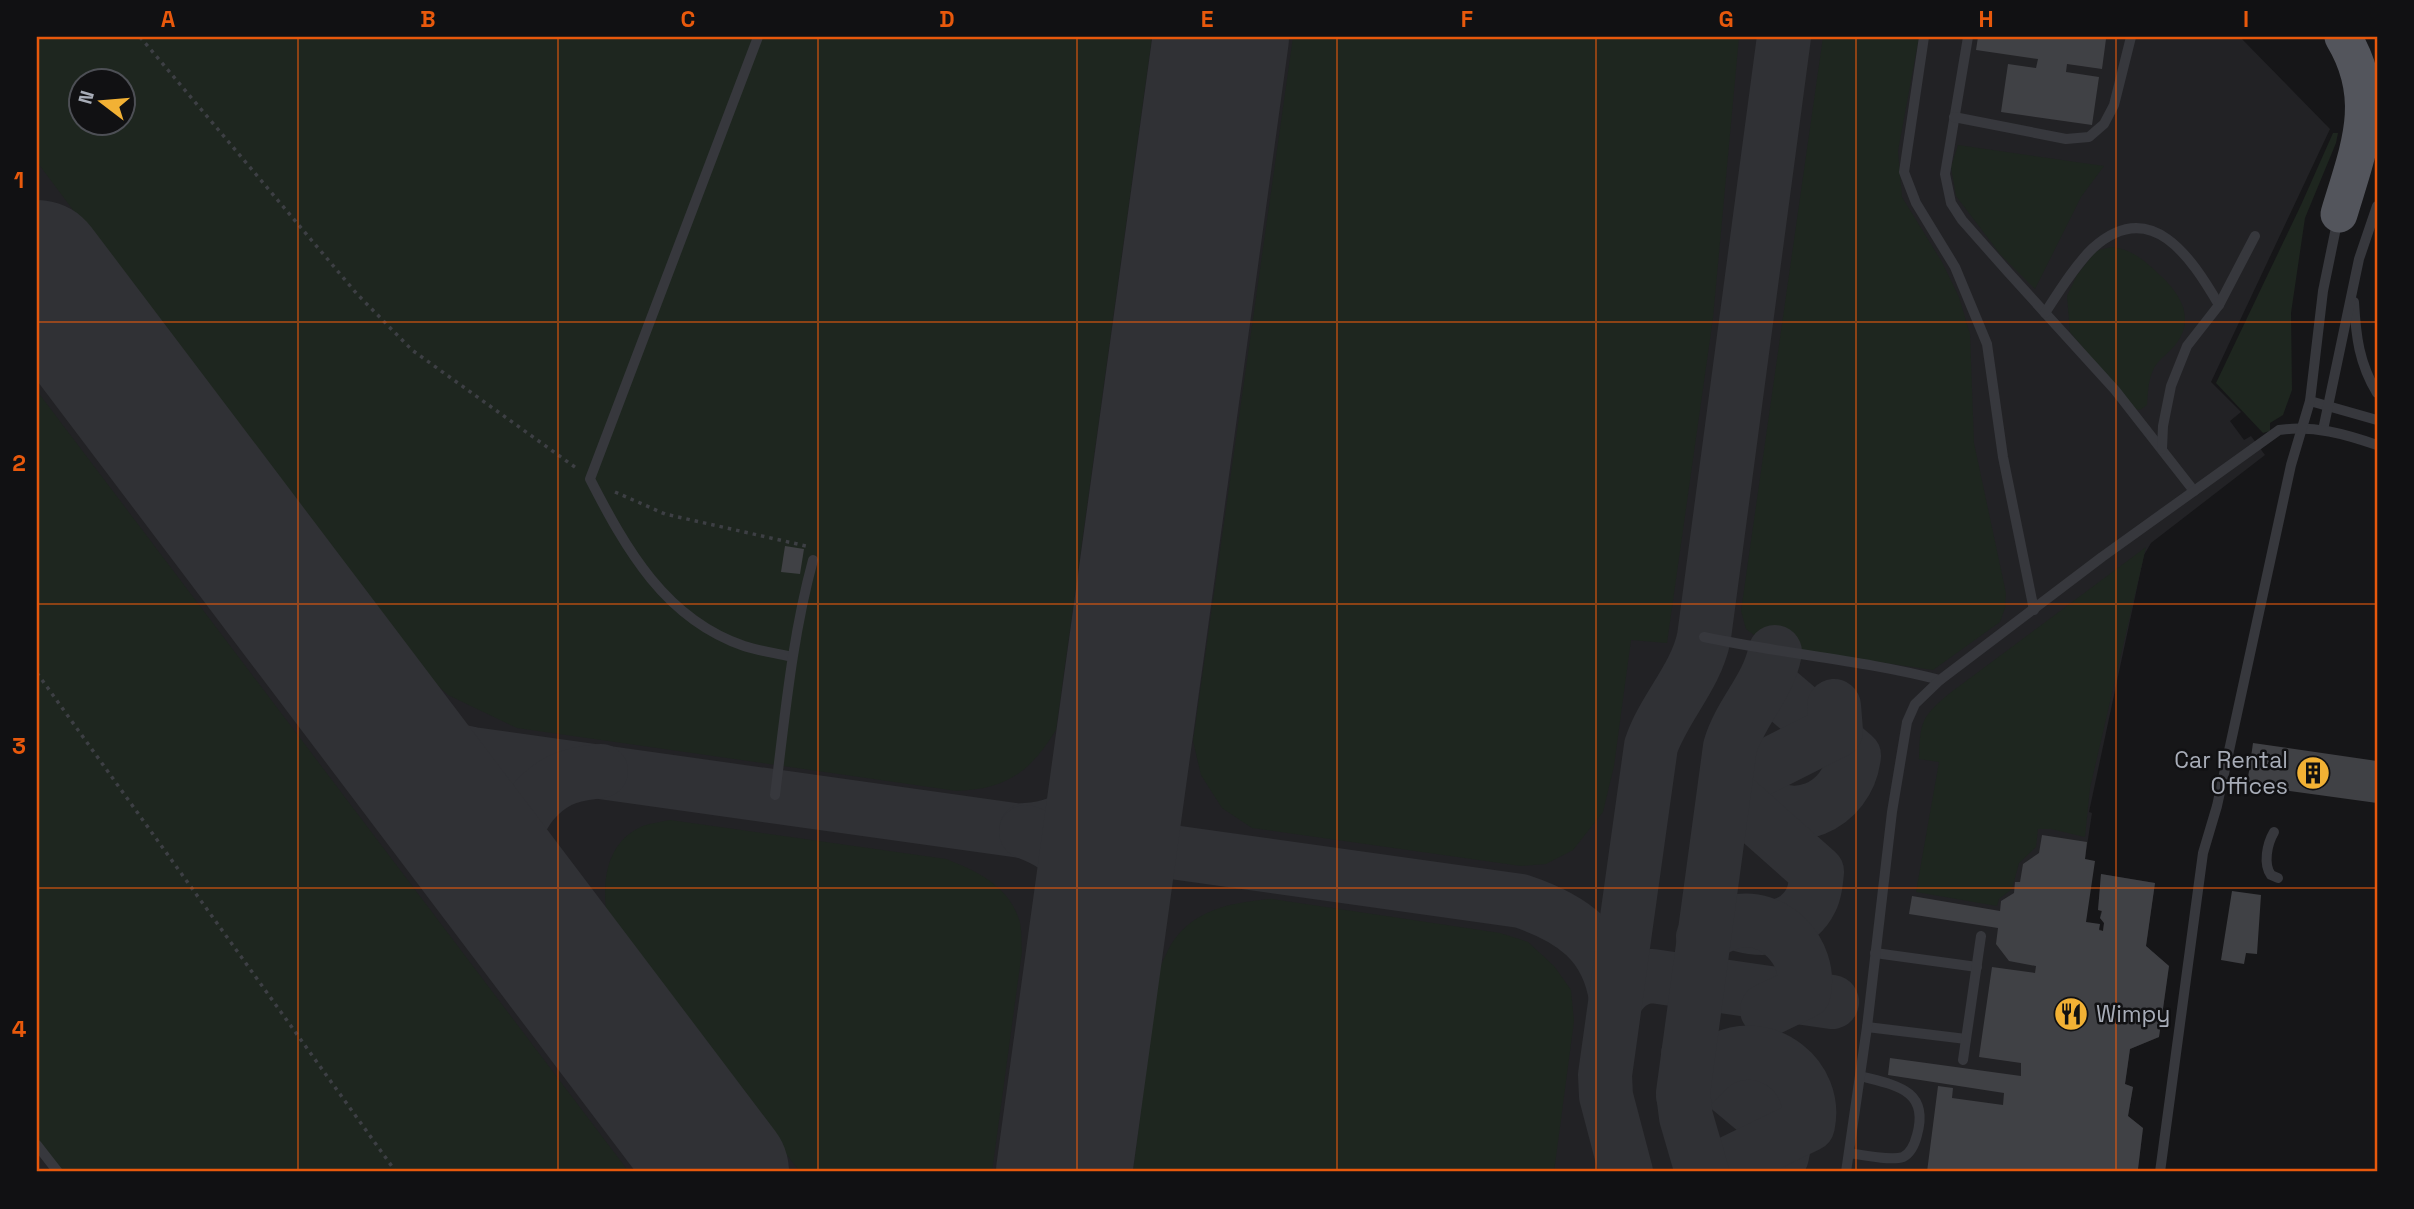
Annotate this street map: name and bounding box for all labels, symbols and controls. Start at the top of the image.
text: A [161,4,176,34]
text: B [420,4,436,34]
text: C [681,4,695,34]
text: D [939,4,955,34]
text: E [1201,4,1213,34]
text: F [1461,4,1473,34]
text: G [1718,4,1734,34]
text: H [1978,4,1994,34]
text: I [2243,4,2249,34]
north arrow [66,66,136,136]
text: N [72,88,100,107]
text: 1 [14,165,24,195]
text: 2 [12,448,26,478]
text: 3 [12,731,26,761]
place label: Car Rental Offices [2174,745,2288,801]
building icon: Car Rental Offices [2294,754,2332,792]
restaurant icon: Wimpy [2052,995,2090,1033]
place label: Wimpy [2096,999,2170,1029]
text: 4 [12,1014,27,1044]

